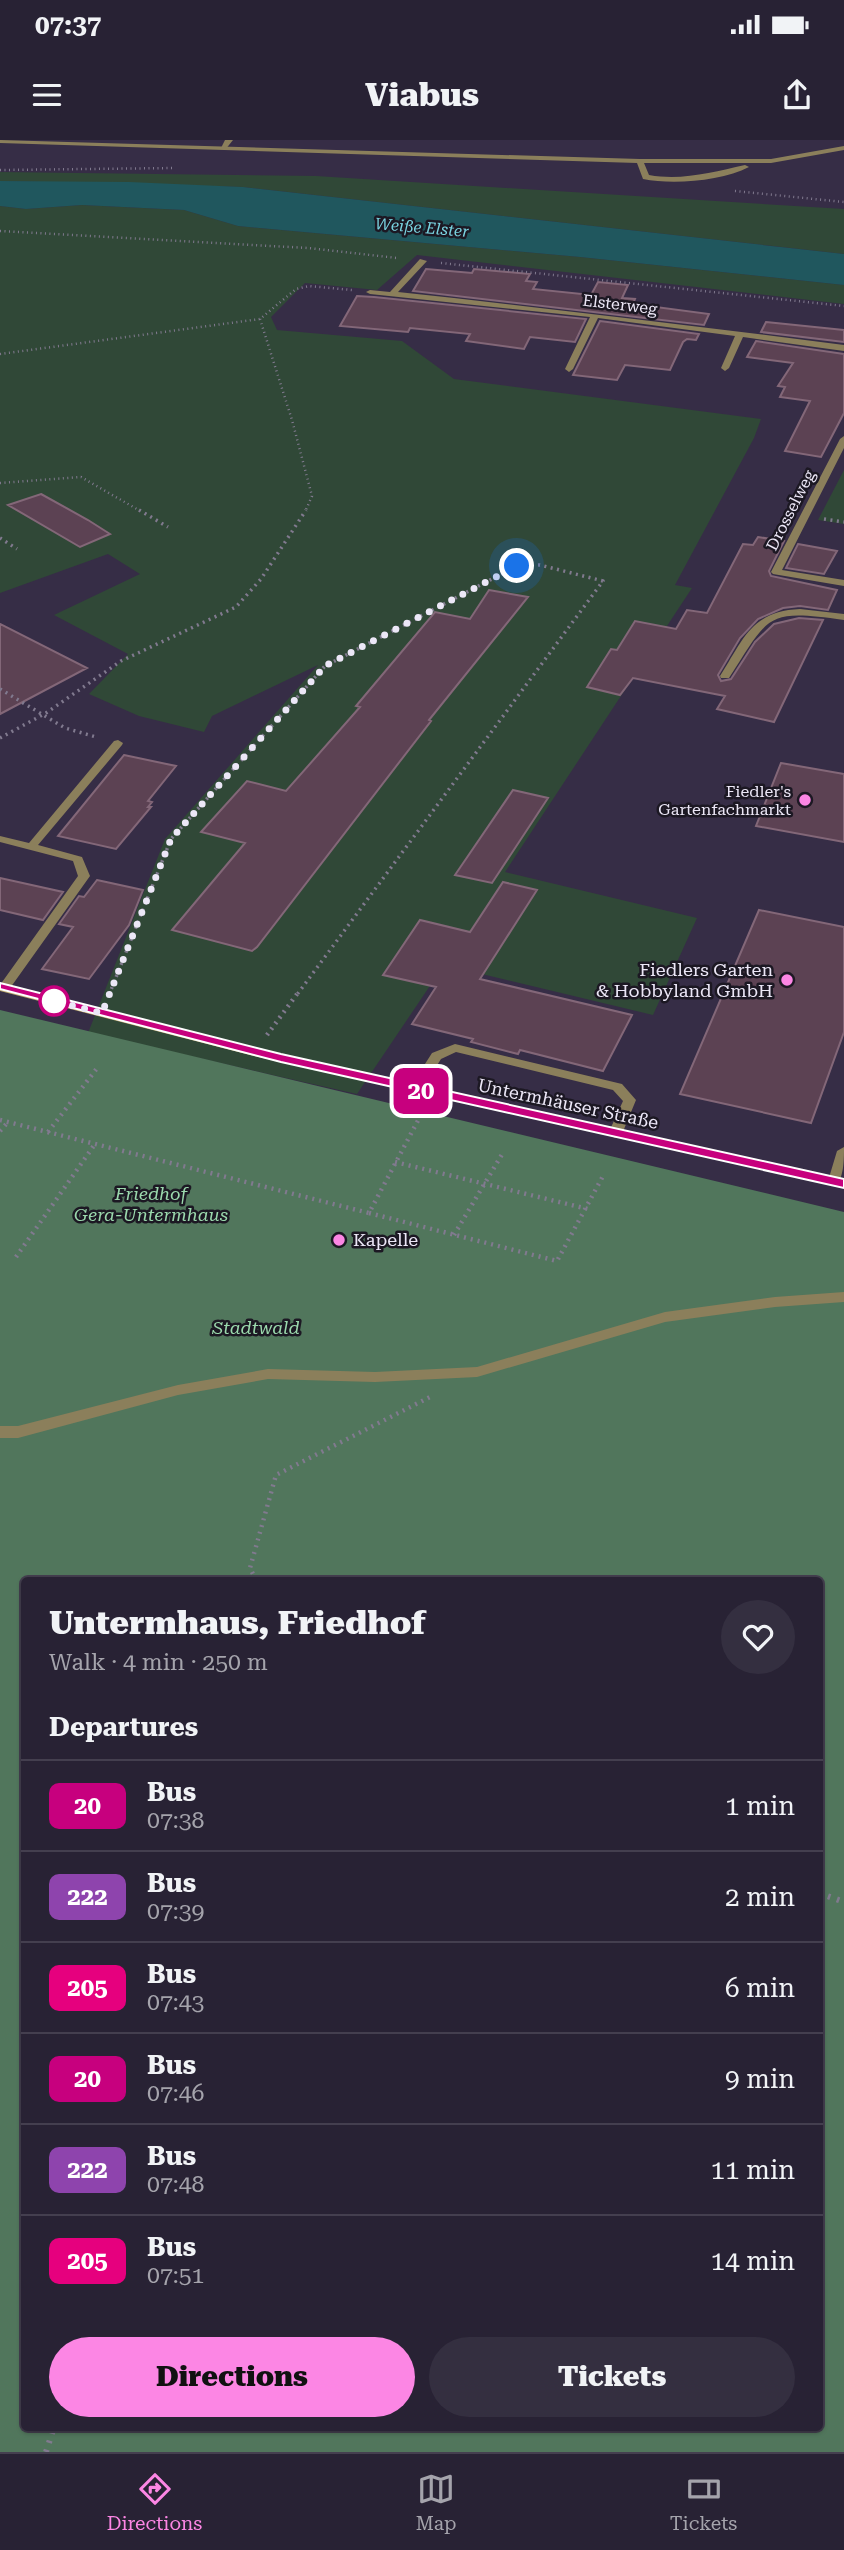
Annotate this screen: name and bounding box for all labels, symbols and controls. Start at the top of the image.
text: 07:37 [35,10,101,40]
icon: menu [28,76,66,114]
text: Viabus [365,76,479,114]
icon: share [778,76,816,114]
water label: Weiße Elster [374,214,470,241]
street label: Elsterweg [582,290,659,319]
street label: Drosselweg [762,466,819,554]
your location [499,548,534,583]
place label: Fiedler's Gartenfachmarkt [658,782,791,819]
marker: Fiedler's Gartenfachmarkt [797,792,813,808]
place label: Fiedlers Garten & Hobbyland GmbH [596,959,773,1001]
marker: Fiedlers Garten & Hobbyland GmbH [779,972,795,988]
unlabelled marker [39,986,69,1016]
line badge: 20 [390,1068,452,1114]
street label: Untermhäuser Straße [476,1074,661,1133]
text: 20 [408,1077,434,1105]
park label: Friedhof Gera-Untermhaus [74,1183,228,1225]
place label: Kapelle [353,1229,418,1250]
marker: Kapelle [331,1232,347,1248]
park label: Stadtwald [211,1317,300,1338]
button: heart [721,1600,795,1674]
text: Untermhaus, Friedhof [49,1603,426,1642]
text: Walk · 4 min · 250 m [49,1649,268,1676]
text: Departures [49,1712,198,1742]
text: Bus [147,1777,196,1807]
text: 1 min [725,1791,795,1821]
text: 20 [74,1792,101,1820]
text: 07:38 [147,1807,204,1834]
text: Bus [147,1868,196,1898]
text: 2 min [725,1882,795,1912]
text: 222 [67,1883,108,1911]
text: 07:39 [147,1898,204,1925]
text: Bus [147,1959,196,1989]
text: 6 min [725,1973,795,2003]
text: 205 [67,1974,108,2002]
text: 07:43 [147,1989,204,2016]
text: Bus [147,2050,196,2080]
text: 9 min [725,2064,795,2094]
text: 20 [74,2065,101,2093]
text: 07:46 [147,2080,204,2107]
text: Bus [147,2141,196,2171]
text: 11 min [711,2155,795,2185]
text: 222 [67,2156,108,2184]
text: 07:48 [147,2171,204,2198]
text: Bus [147,2232,196,2262]
text: 14 min [711,2246,795,2276]
text: 205 [67,2247,108,2275]
text: 07:51 [147,2262,204,2289]
button: Directions [49,2337,415,2417]
button: Tickets [429,2337,795,2417]
tab: Directions [107,2470,202,2535]
tab: Map [416,2470,456,2535]
tab: Tickets [670,2470,737,2535]

